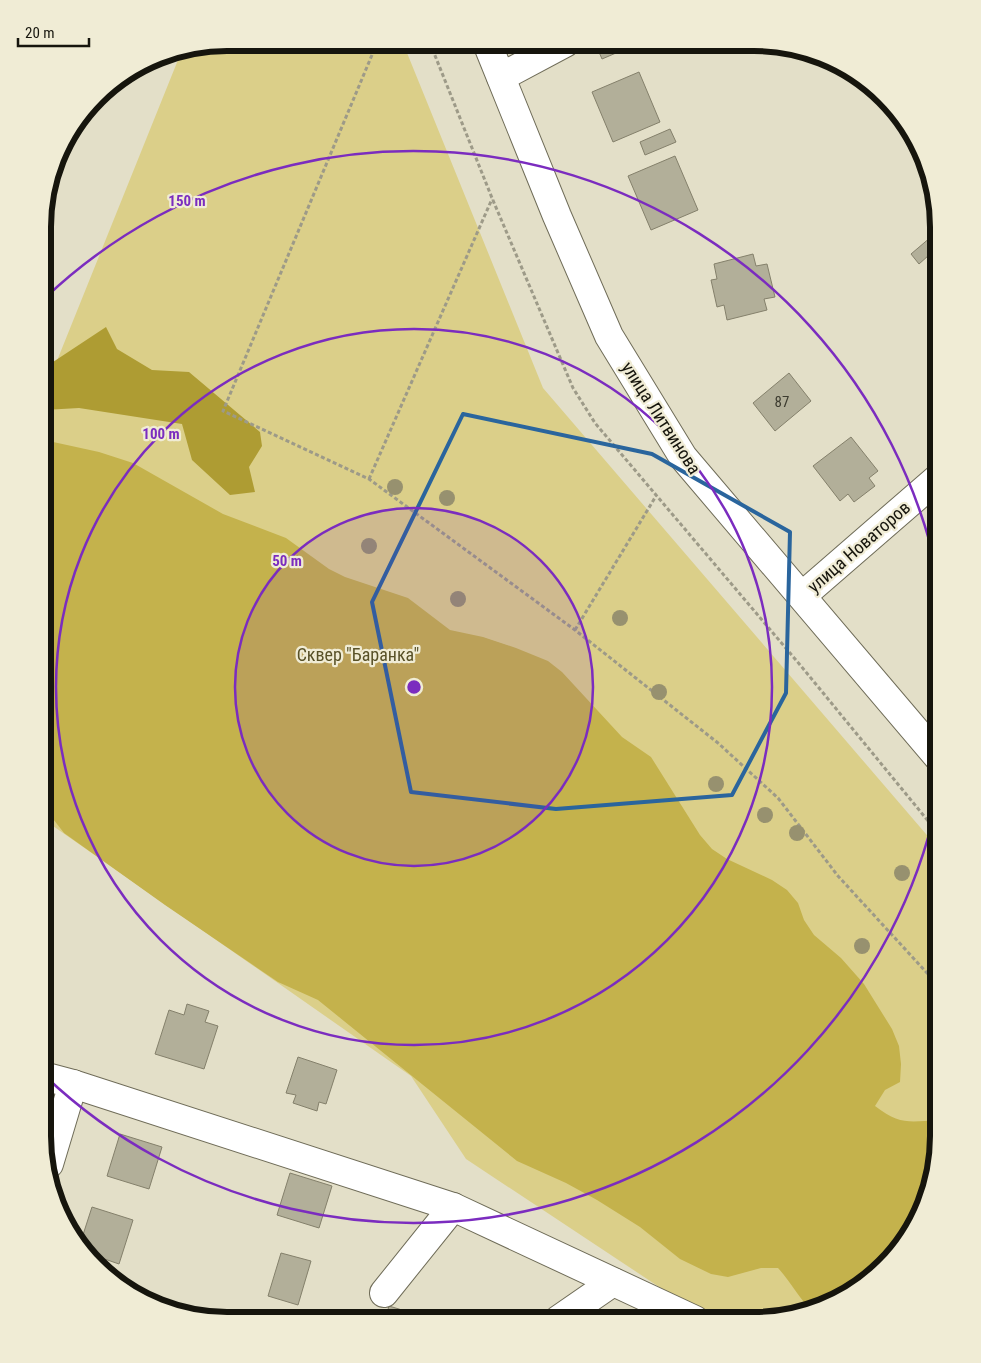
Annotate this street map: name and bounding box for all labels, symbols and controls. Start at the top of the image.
scale bar [18,15,89,47]
text: 20 m [25,24,55,42]
text: 150 m [168,192,206,210]
street label: улица Литвинова [617,358,706,478]
house number: 87 [775,393,789,411]
text: 100 m [142,425,180,443]
street label: улица Новаторов [803,496,914,597]
text: 50 m [272,552,302,570]
park label: Сквер "Баранка" [297,644,419,665]
centre of rings [405,678,423,696]

